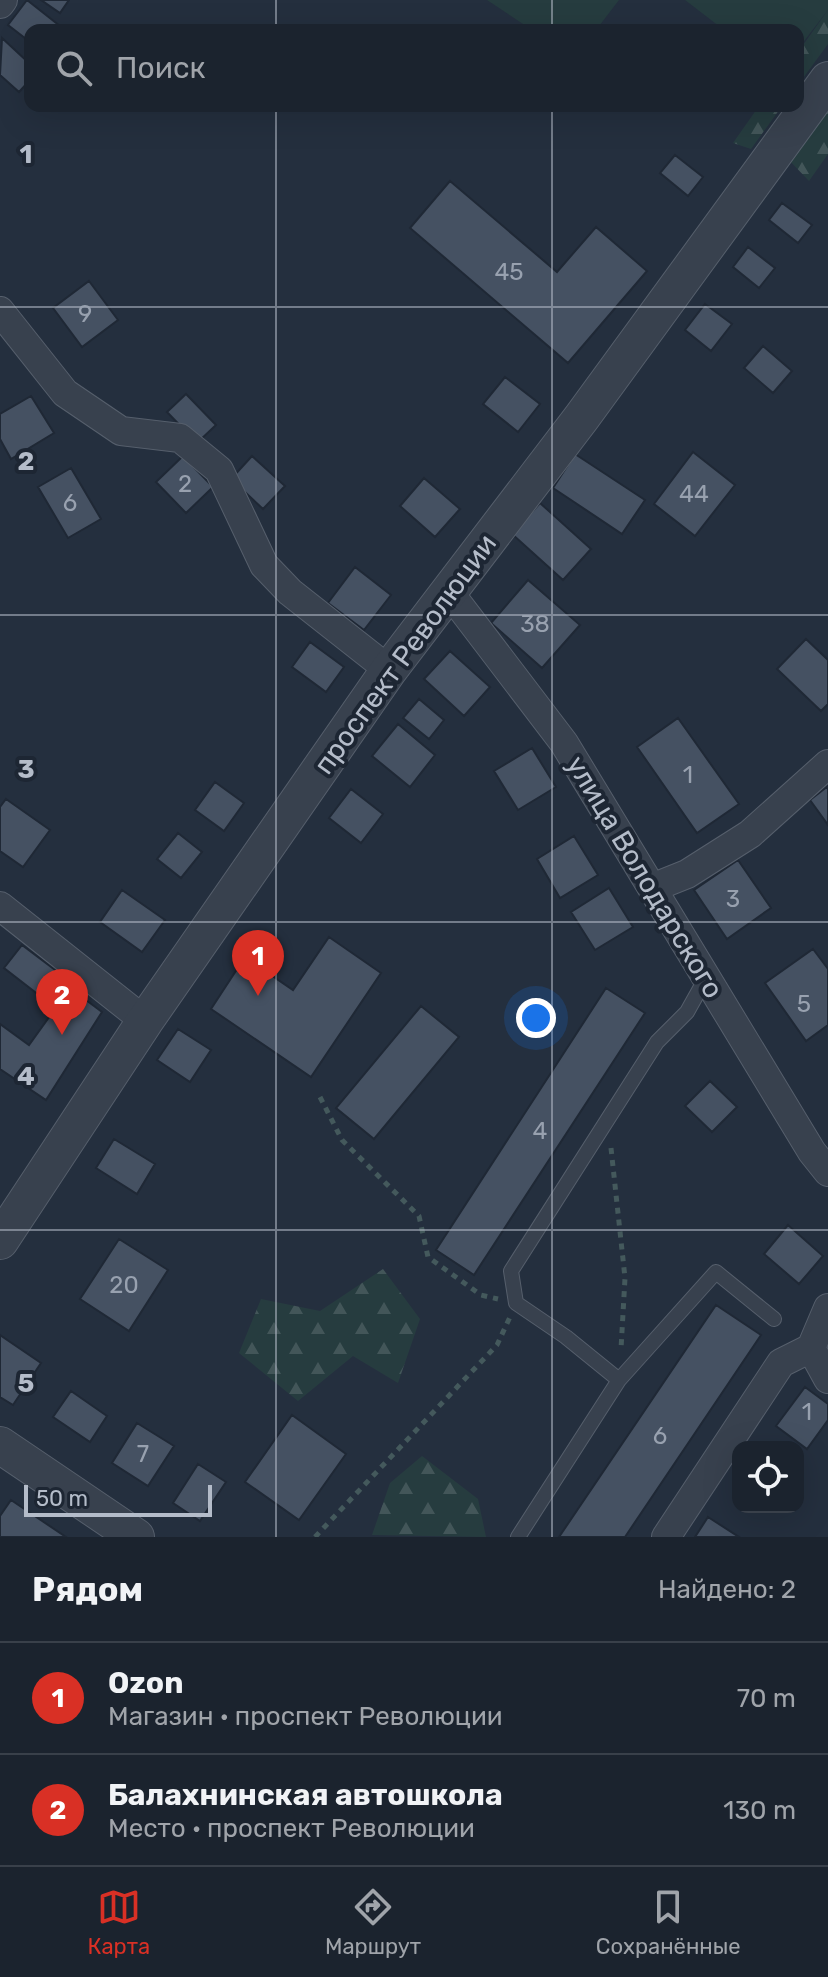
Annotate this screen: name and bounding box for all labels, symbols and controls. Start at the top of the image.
search box [24,24,804,112]
icon: search [52,46,96,90]
text: Поиск [116,50,206,86]
text: 1 [20,139,32,170]
house number: 45 [494,258,524,286]
house number: 9 [78,300,92,328]
text: 2 [18,446,34,477]
house number: 2 [178,470,192,498]
house number: 44 [679,480,709,508]
house number: 6 [63,489,77,517]
street label: проспект Революции [307,528,503,780]
house number: 38 [520,610,550,638]
street label: улица Володарского [560,750,730,1004]
text: 3 [17,754,35,785]
house number: 1 [683,761,693,789]
house number: 3 [726,885,740,913]
pin: 1 [232,930,284,996]
pin: 2 [36,969,88,1035]
house number: 5 [797,990,811,1018]
your location [516,998,556,1038]
text: 4 [17,1061,35,1092]
house number: 4 [533,1117,548,1145]
house number: 20 [109,1271,139,1299]
text: 5 [18,1368,34,1399]
house number: 1 [802,1398,812,1426]
house number: 6 [653,1422,667,1450]
house number: 7 [137,1440,149,1468]
map controls [732,1441,804,1513]
button: locate [732,1441,804,1513]
scale bar [24,1481,212,1517]
text: 50 m [36,1485,88,1512]
text: Рядом [32,1569,143,1610]
text: Найдено: 2 [658,1574,796,1605]
text: Ozon [108,1665,183,1701]
text: 1 [52,1683,64,1714]
text: 70 m [737,1683,796,1714]
text: Магазин · проспект Революции [108,1701,503,1732]
text: Балахнинская автошкола [108,1777,503,1813]
text: 2 [50,1795,66,1826]
text: 130 m [723,1795,796,1826]
text: Место · проспект Революции [108,1813,475,1844]
tab: Карта [87,1885,150,1960]
tab: Маршрут [325,1885,421,1960]
tab: Сохранённые [596,1885,741,1960]

